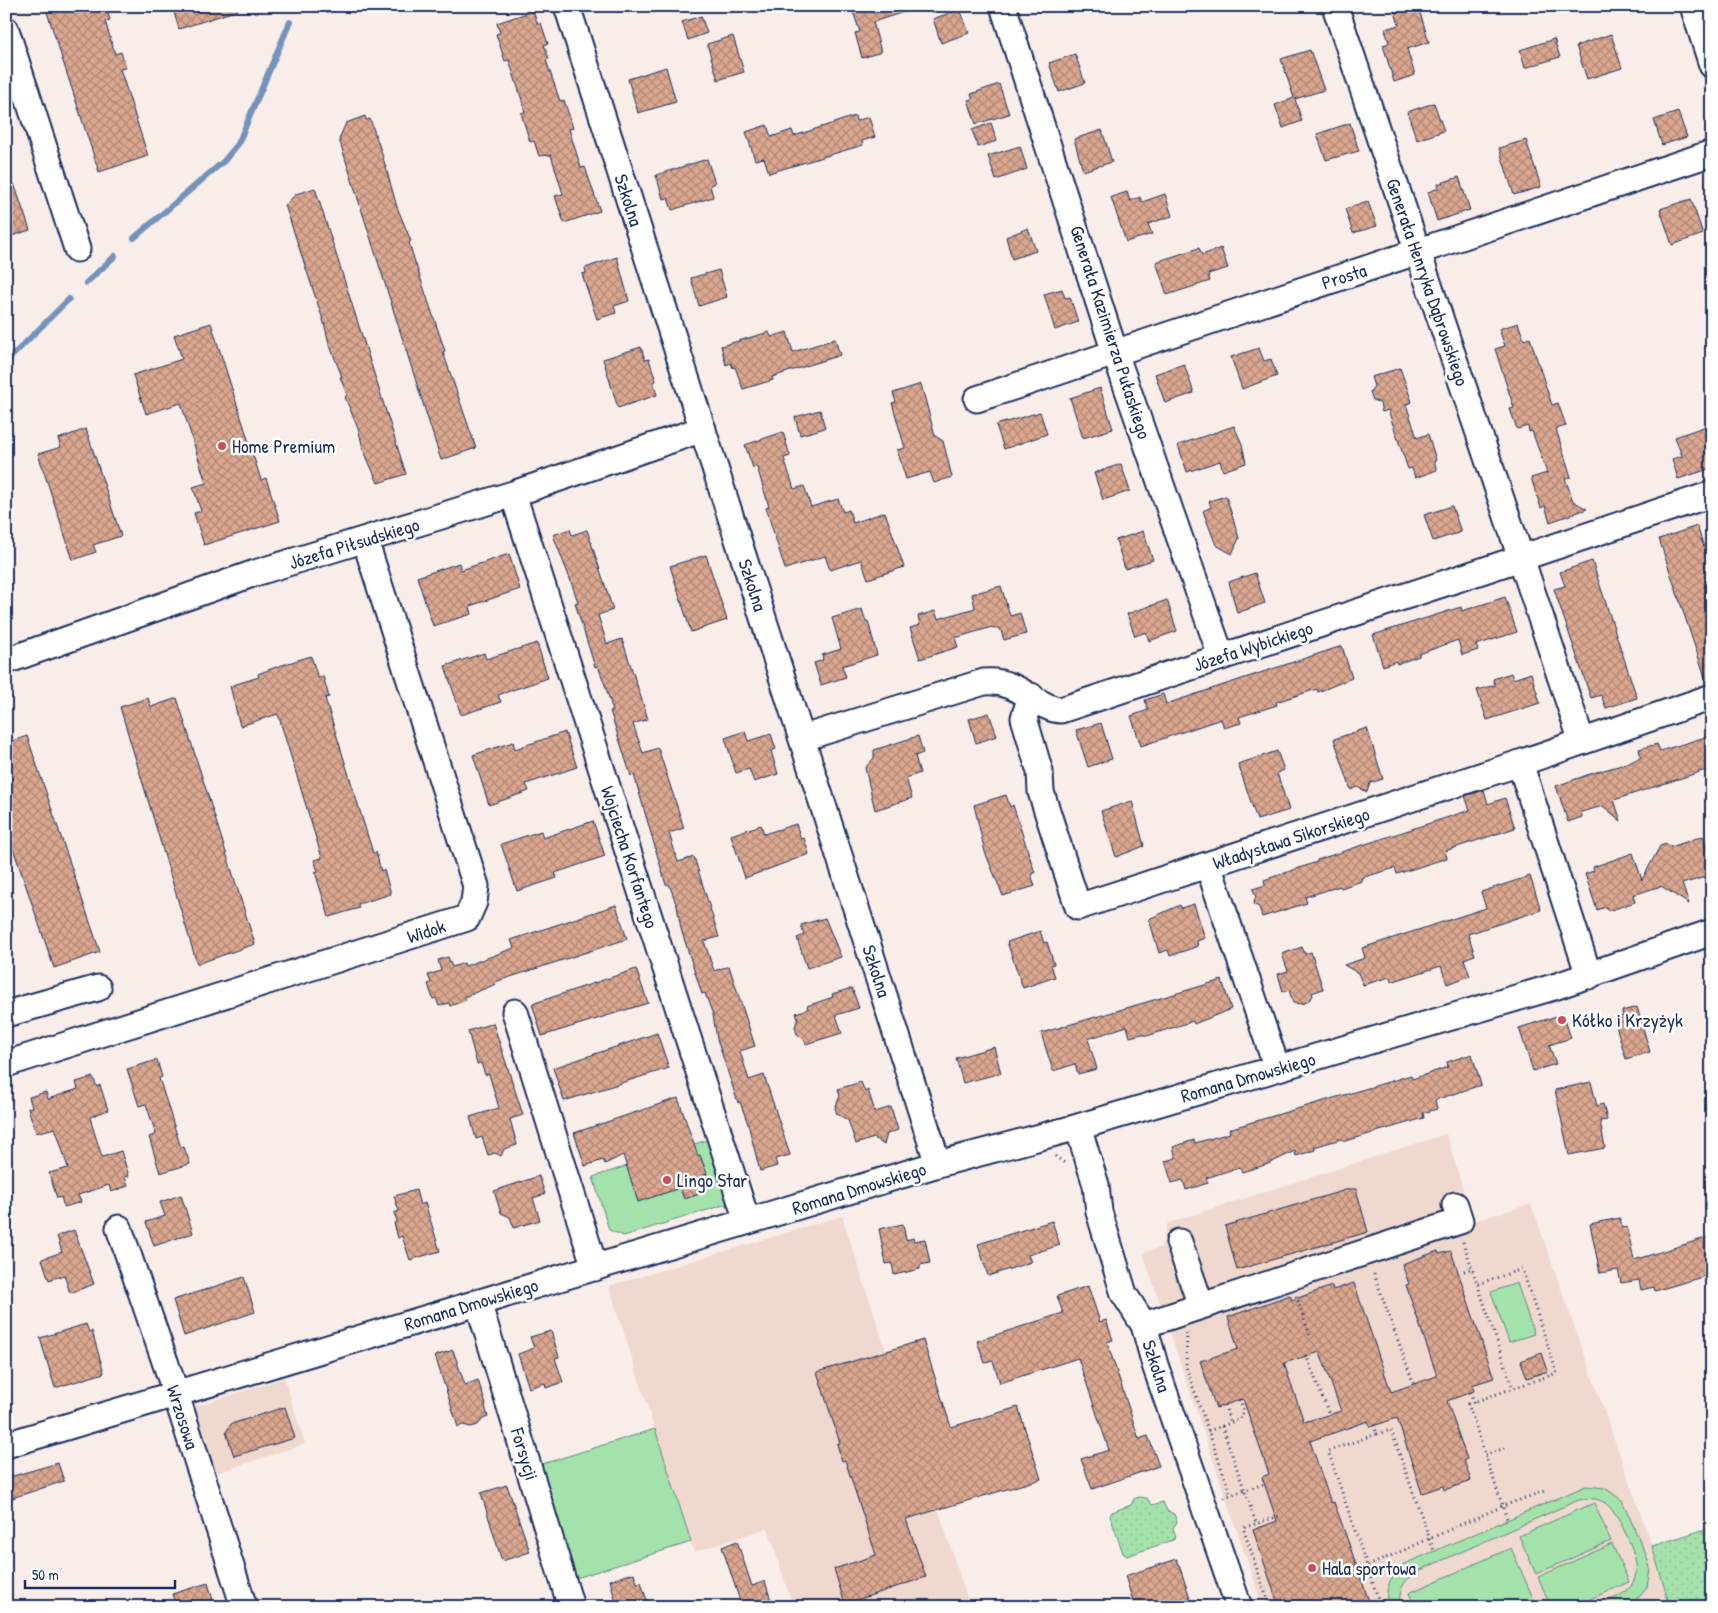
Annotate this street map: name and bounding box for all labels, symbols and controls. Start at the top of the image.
street label: Szkolna [608,171,650,230]
street label: Generała Henryka Dąbrowskiego [1380,175,1476,390]
street label: Generała Kazimierza Pułaskiego [1064,222,1158,442]
street label: Prosta [1318,256,1370,295]
place label: Home Premium [232,433,335,459]
marker: Home Premium [216,440,228,452]
street label: Józefa Piłsudskiego [286,511,423,575]
street label: Szkolna [732,556,774,615]
street label: Józefa Wybickiego [1190,614,1316,678]
street label: Wojciecha Korfantego [595,783,665,932]
street label: Władysława Sikorskiego [1209,800,1373,876]
street label: Widok [403,913,449,949]
street label: Szkolna [856,942,898,1001]
place label: Kółko i Krzyżyk [1572,1007,1683,1033]
marker: Kółko i Krzyżyk [1556,1014,1568,1026]
street label: Romana Dmowskiego [1178,1045,1319,1109]
street label: Romana Dmowskiego [789,1155,929,1221]
place label: Lingo Star [677,1167,748,1193]
marker: Lingo Star [661,1174,673,1186]
street label: Romana Dmowskiego [401,1271,541,1337]
street label: Szkolna [1136,1337,1178,1396]
street label: Wrzosowa [160,1382,206,1453]
street label: Forsycji [504,1424,545,1483]
place label: Hala sportowa [1322,1555,1417,1581]
scale bar [25,1558,175,1590]
marker: Hala sportowa [1306,1562,1318,1574]
text: 50 m [32,1564,59,1585]

